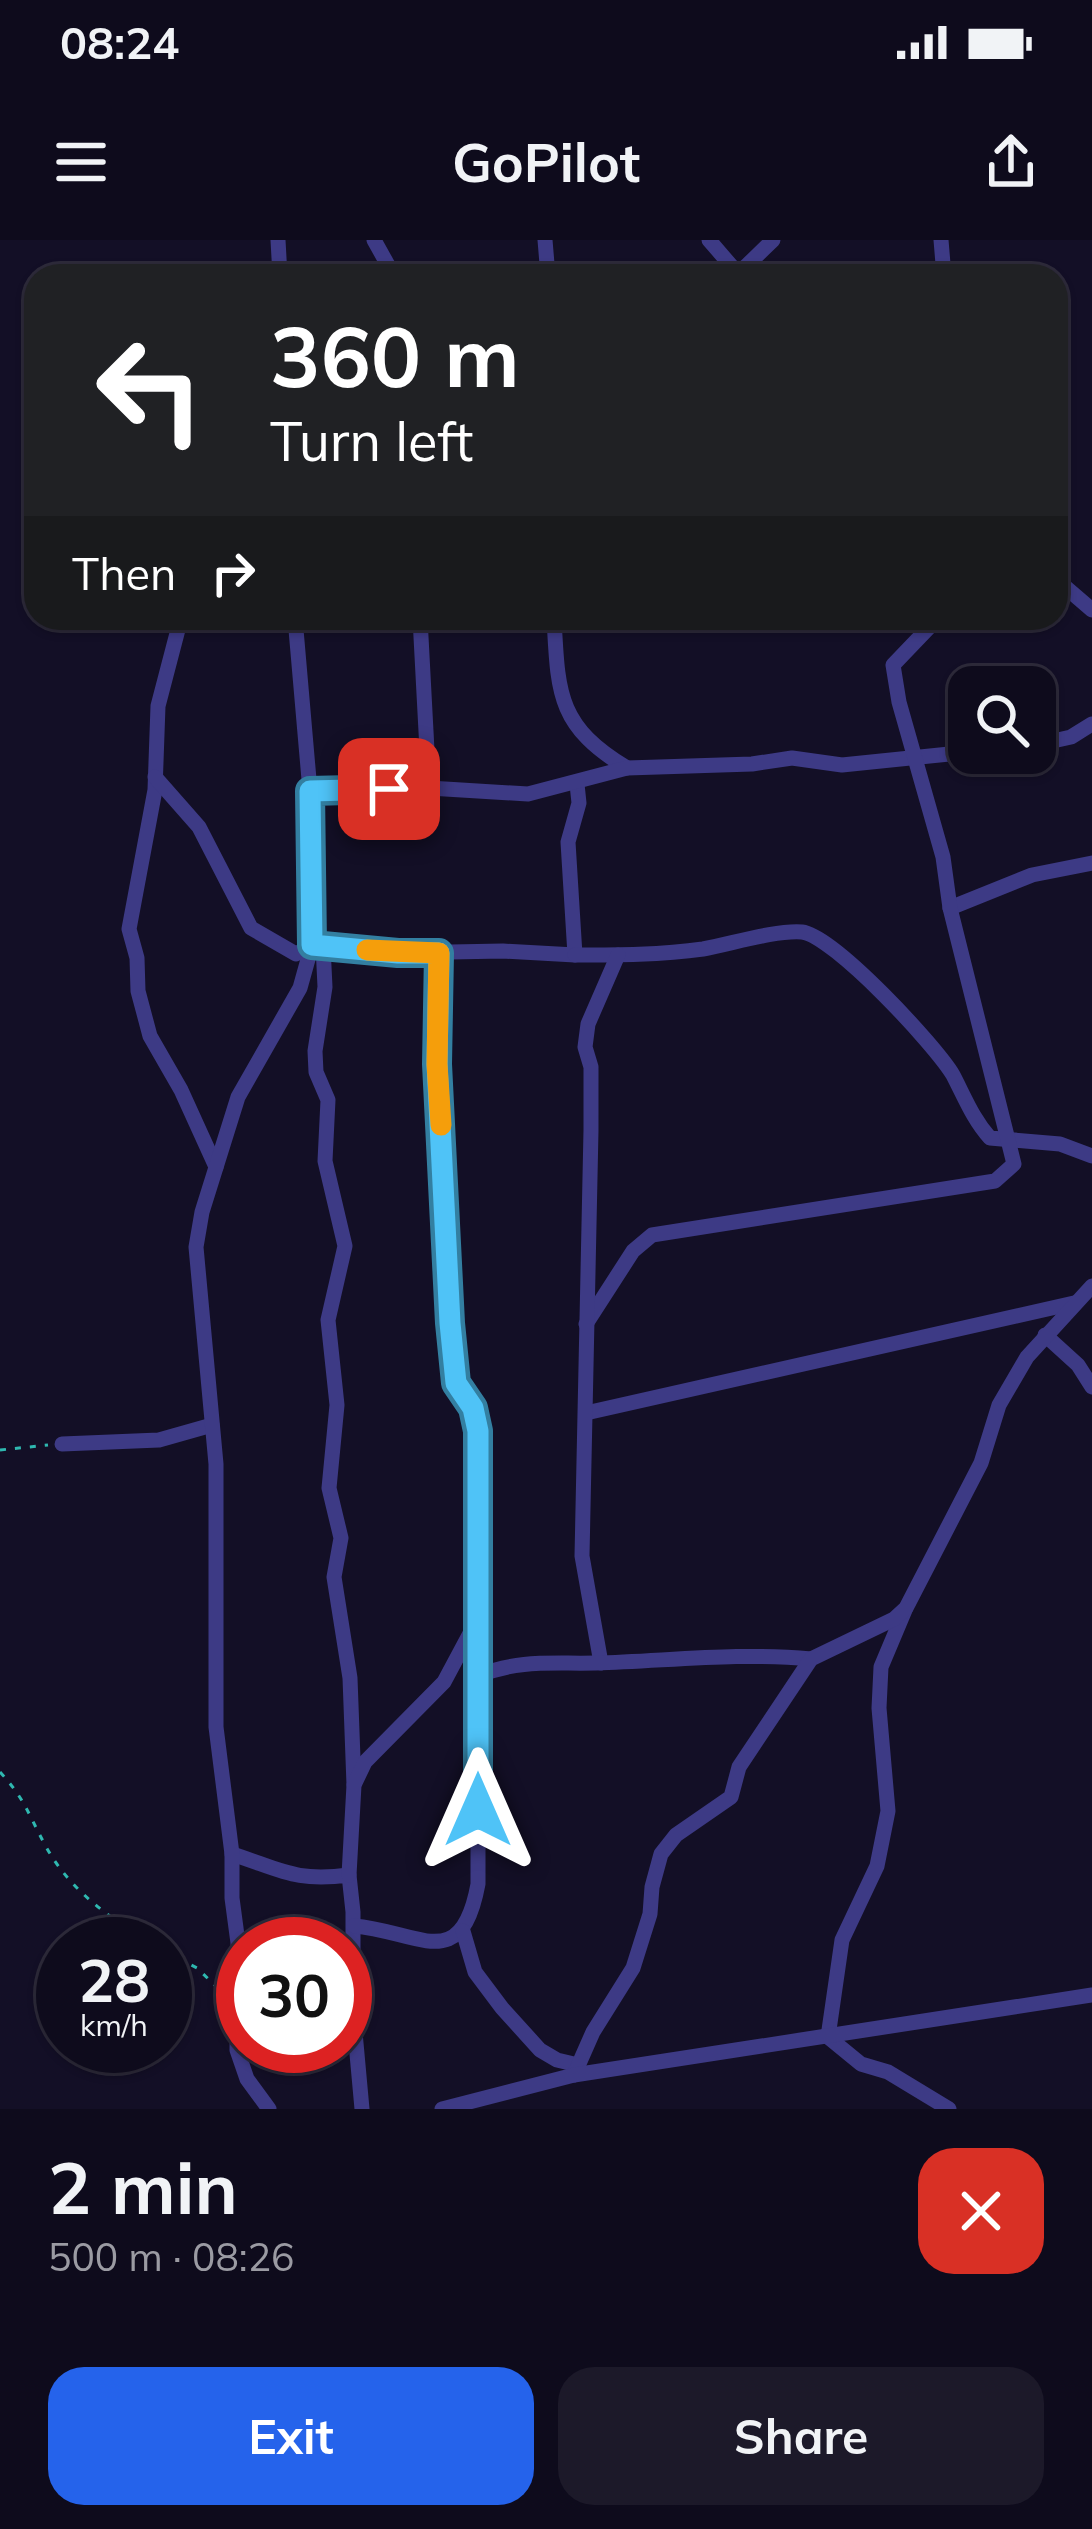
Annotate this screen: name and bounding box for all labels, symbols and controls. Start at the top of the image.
text: 08:24 [60,14,179,70]
text: GoPilot [452,128,640,196]
icon: menu [48,129,114,195]
icon: share [978,129,1044,195]
text: 360 m [270,303,520,408]
icon: left [72,312,228,468]
text: Turn left [270,407,473,475]
icon: right [200,540,266,606]
text: Then [72,545,176,601]
map controls [948,666,1056,774]
button: search [948,666,1056,774]
pin [338,738,440,840]
icon: arrive [356,756,422,822]
position arrow [415,1747,541,1873]
speed limit sign: 30 [216,1917,372,2073]
text: 28 [78,1942,150,2017]
text: km/h [80,2006,148,2044]
text: 2 min [48,2142,238,2232]
button: close [918,2148,1044,2274]
text: 500 m · 08:26 [48,2232,294,2281]
button: Exit [48,2367,534,2505]
button: Share [558,2367,1044,2505]

